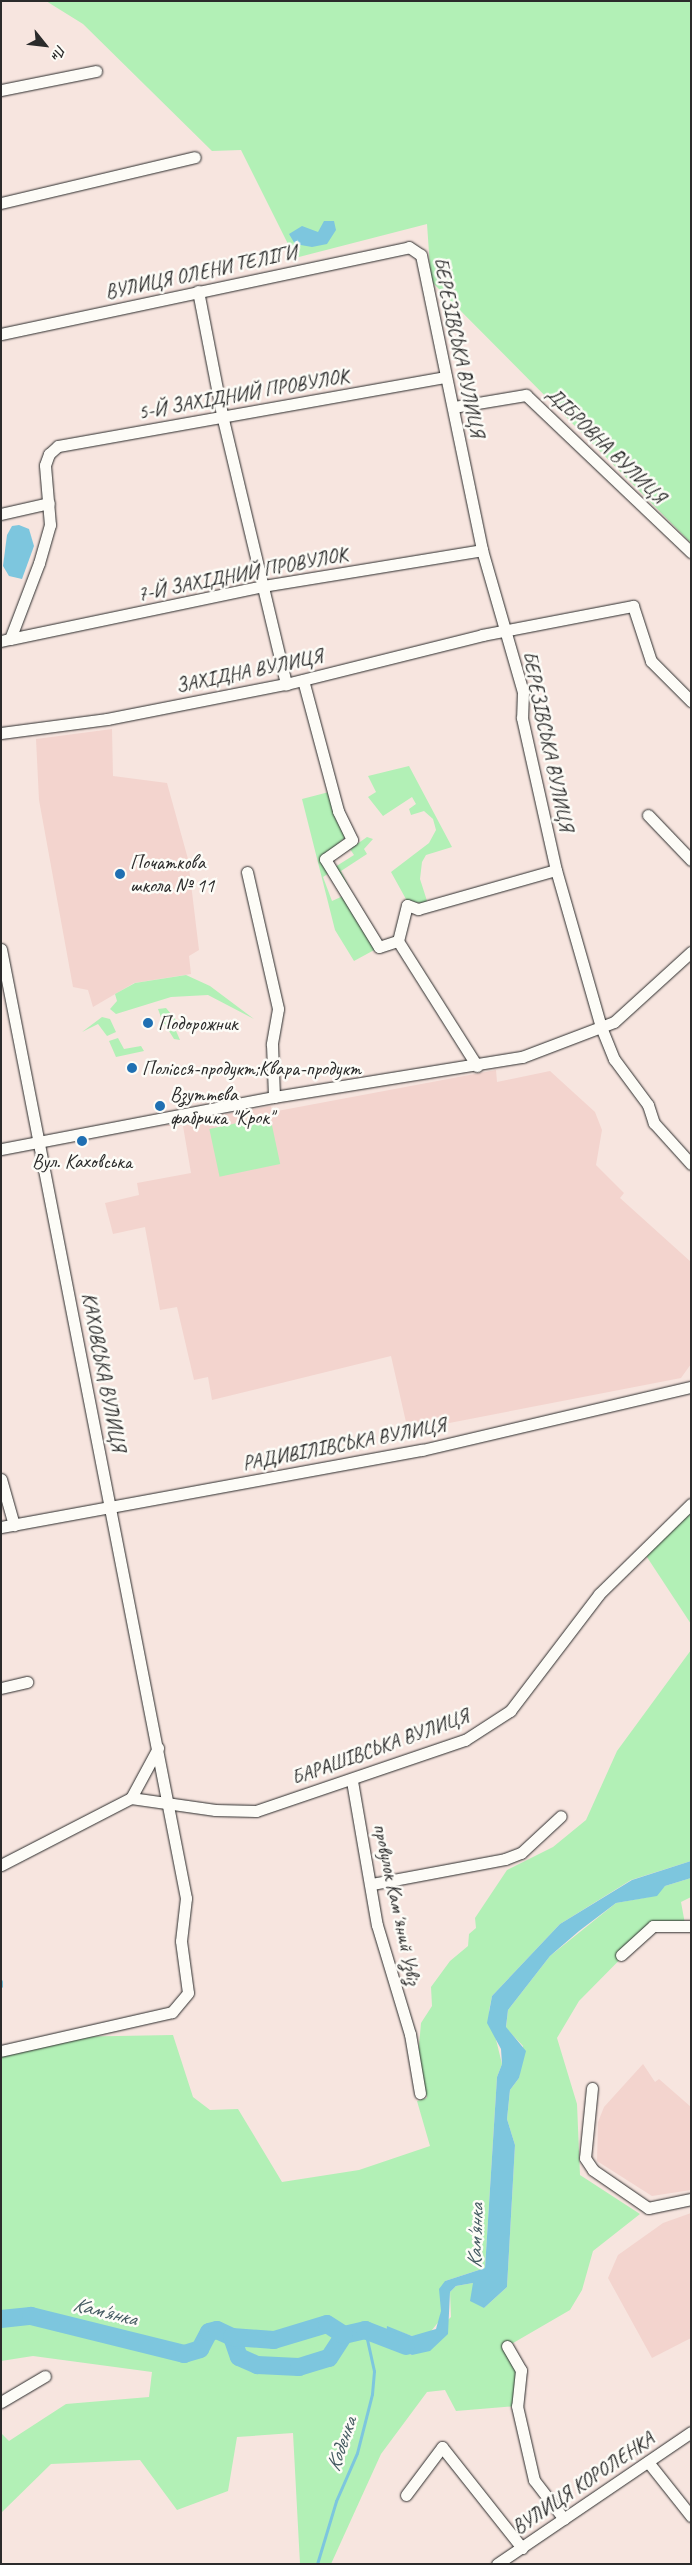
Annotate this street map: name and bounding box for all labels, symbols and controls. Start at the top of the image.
north arrow [20,20,70,70]
text: Пн [48,42,70,63]
street label: ВУЛИЦЯ ОЛЕНИ ТЕЛІГИ [103,240,299,304]
street label: БЕРЕЗІВСЬКА ВУЛИЦЯ [428,255,490,439]
street label: 5-Й ЗАХІДНИЙ ПРОВУЛОК [136,364,350,424]
street label: ДІБРОВНА ВУЛИЦЯ [542,382,670,508]
street label: 7-Й ЗАХІДНИЙ ПРОВУЛОК [135,542,349,606]
street label: ЗАХІДНА ВУЛИЦЯ [174,644,324,698]
street label: БЕРЕЗІВСЬКА ВУЛИЦЯ [517,649,579,833]
place label: Початкова школа № 11 [130,850,214,897]
marker: Початкова школа № 11 [114,868,126,880]
place label: Подорожник [158,1011,237,1035]
marker: Подорожник [142,1017,154,1029]
place label: Полісся-продукт;Квара-продукт [142,1056,361,1080]
marker: Полісся-продукт;Квара-продукт [126,1062,138,1074]
place label: Взуттєва фабрика "Крок" [170,1082,273,1129]
marker: Взуттєва фабрика "Крок" [154,1100,166,1112]
marker: Вул. Каховська [76,1135,88,1147]
place label: Вул. Каховська [32,1149,132,1173]
street label: КАХОВСЬКА ВУЛИЦЯ [77,1291,131,1453]
street label: РАДИВІЛІВСЬКА ВУЛИЦЯ [241,1413,447,1475]
street label: БАРАШІВСЬКА ВУЛИЦЯ [289,1704,471,1790]
street label: провулок Камʼяний Узвіз [368,1821,426,1987]
water label: Кам'янка [461,2203,489,2269]
water label: Кам'янка [71,2291,139,2331]
water label: Коденка [320,2414,362,2474]
street label: ВУЛИЦЯ КОРОЛЕНКА [508,2427,658,2539]

